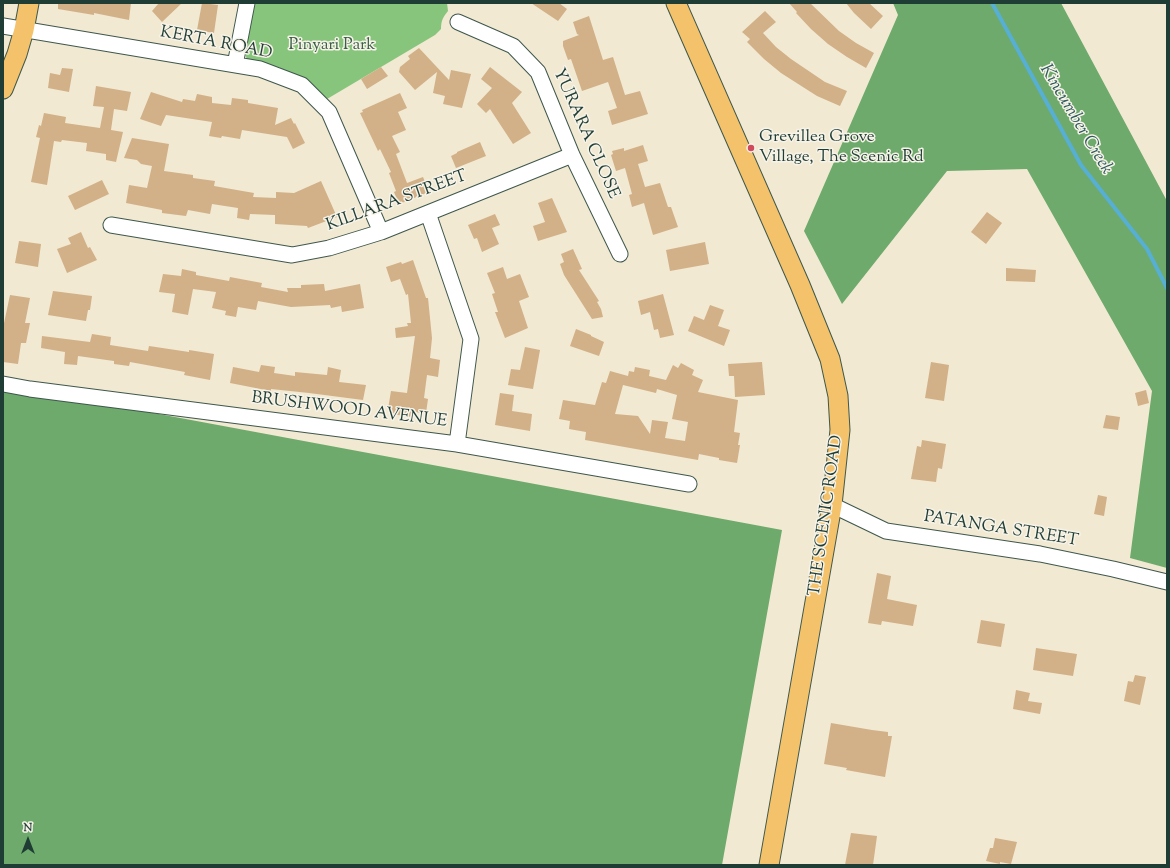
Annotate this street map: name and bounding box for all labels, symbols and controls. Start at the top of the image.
street label: KERTA ROAD [158,23,274,65]
park label: Pinyari Park [288,36,376,56]
water label: Kincumber Creek [1034,61,1116,179]
street label: YURARA CLOSE [547,66,623,202]
place label: Grevillea Grove Village, The Scenic Rd [759,128,924,168]
marker: Grevillea Grove Village, The Scenic Rd [746,143,756,153]
street label: KILLARA STREET [324,167,470,237]
street label: BRUSHWOOD AVENUE [250,389,448,433]
street label: THE SCENIC ROAD [806,434,848,598]
street label: PATANGA STREET [922,508,1080,552]
north arrow [8,820,48,860]
text: N [24,820,32,836]

